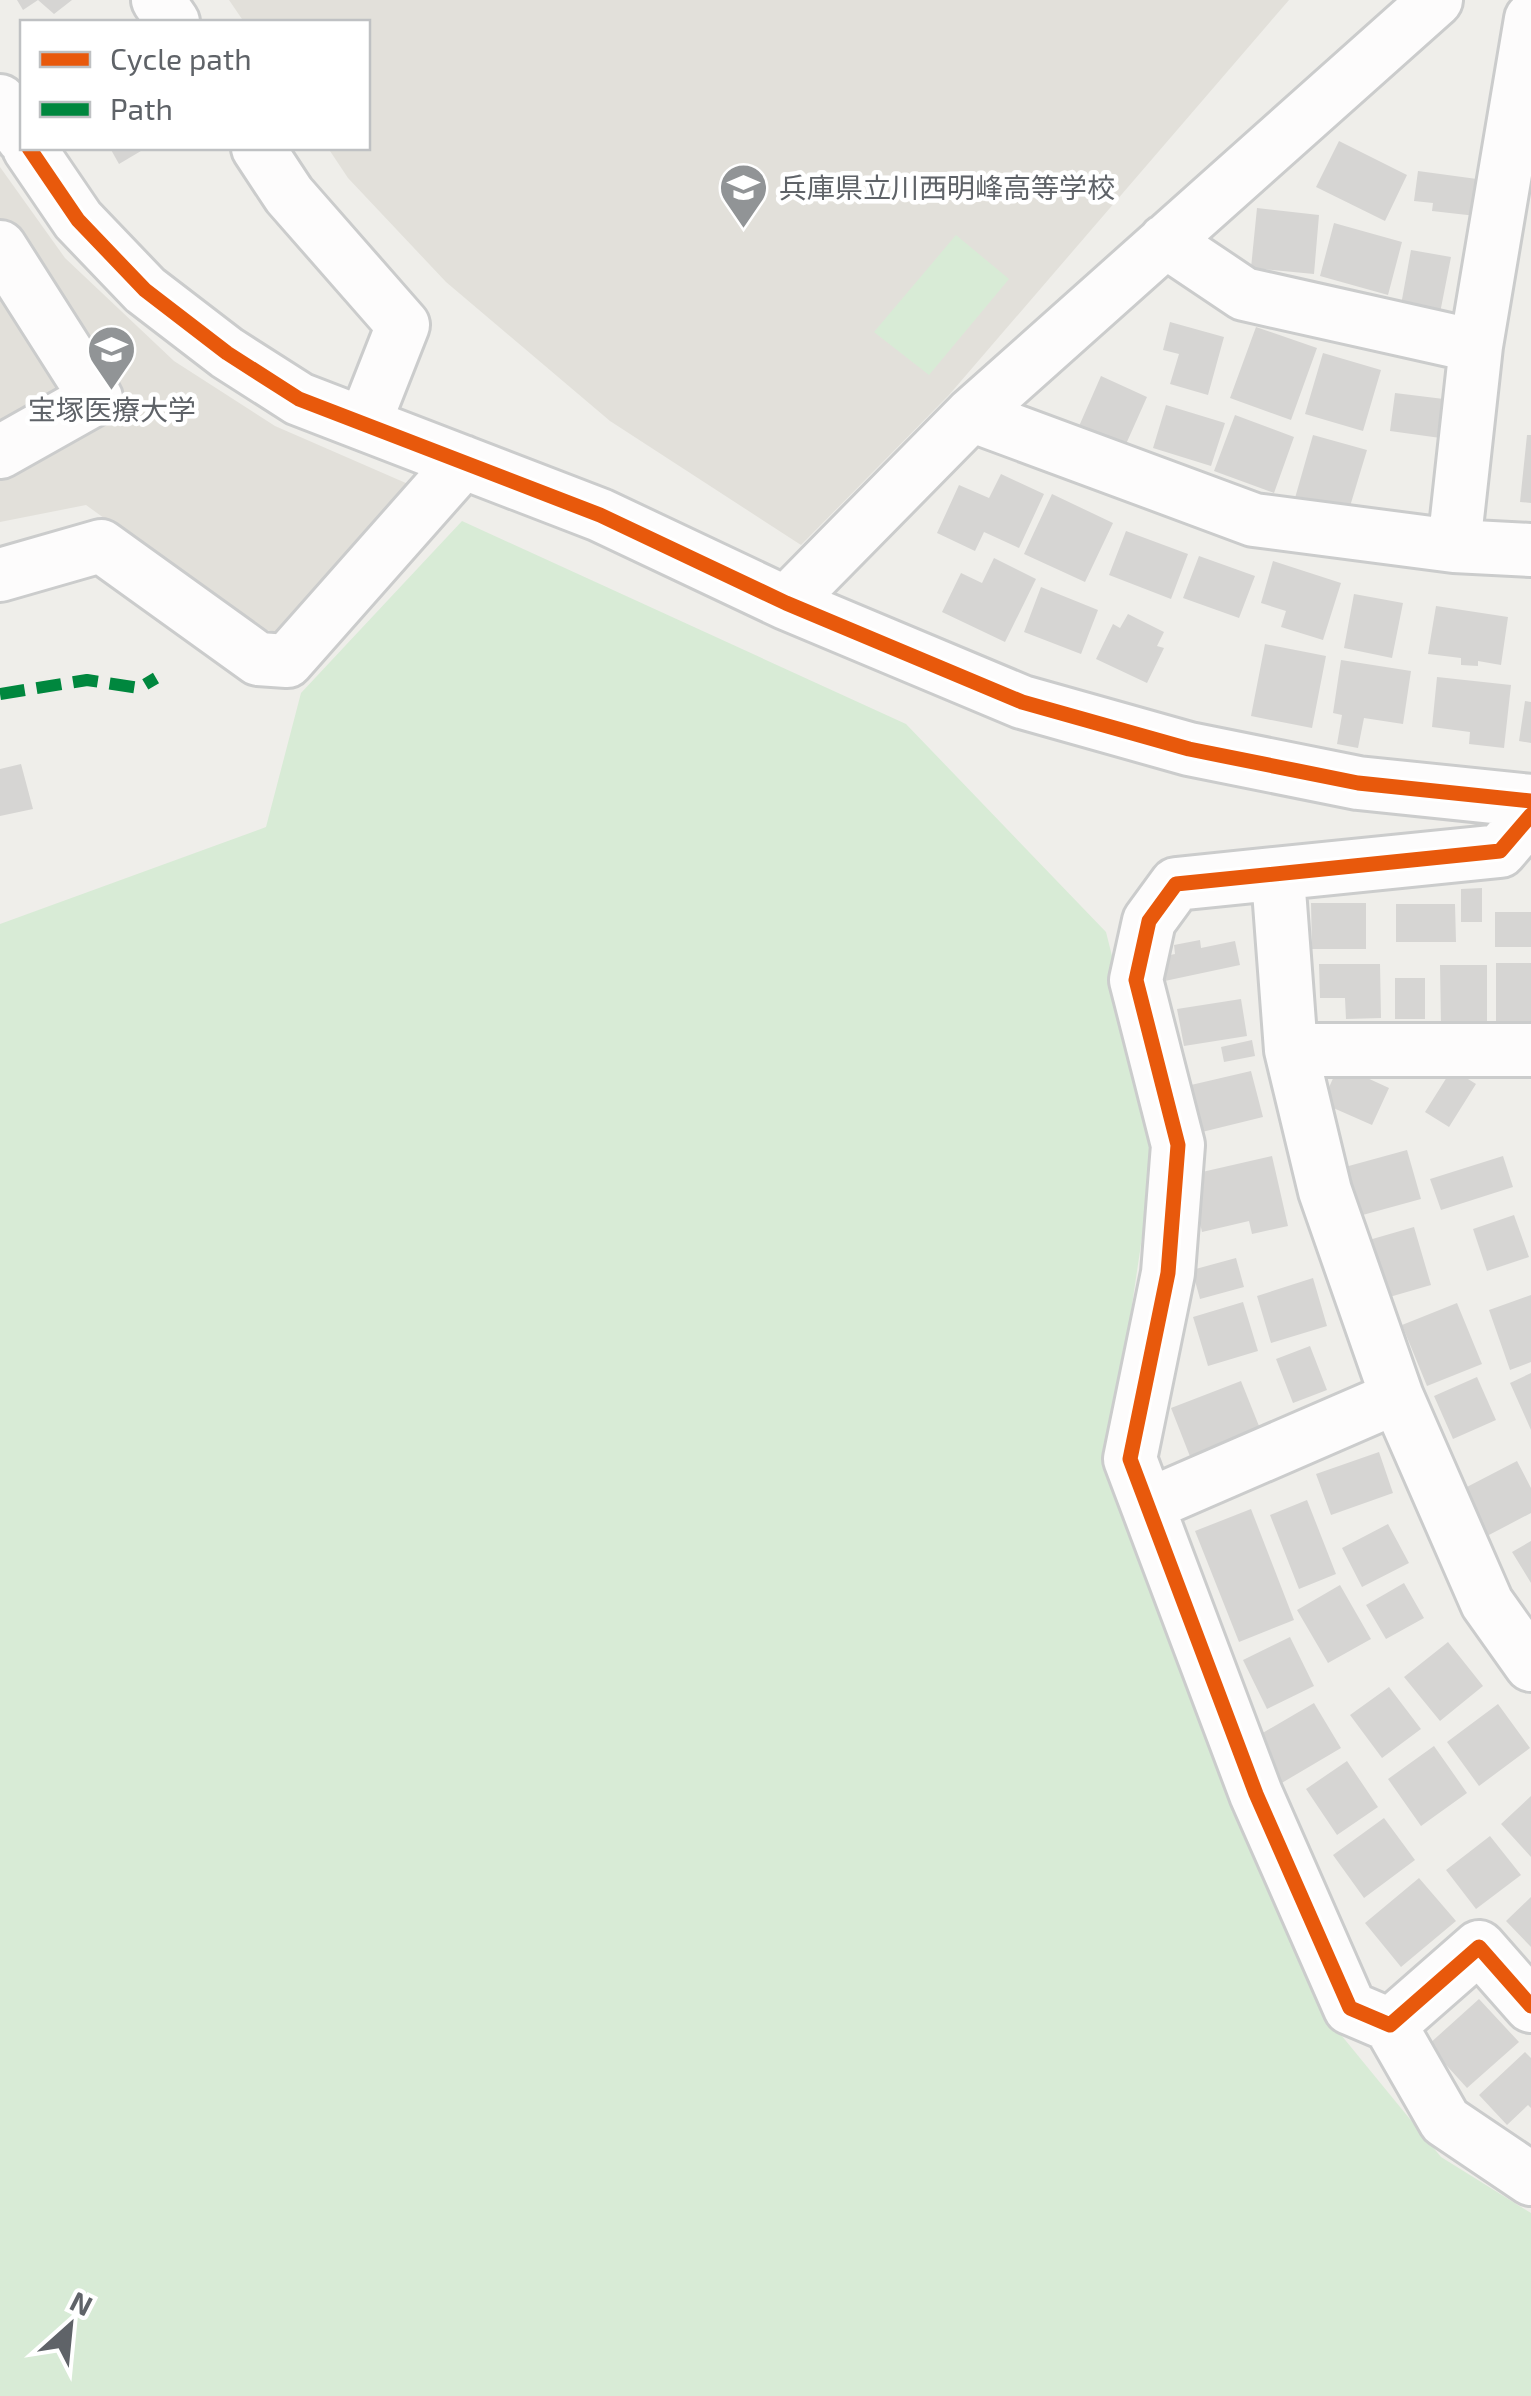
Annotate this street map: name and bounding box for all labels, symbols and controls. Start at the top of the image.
legend [20,20,370,150]
text: Cycle path [110,40,252,76]
text: Path [110,90,173,126]
school or university icon: 兵庫県立川西明峰高等学校 [718,162,770,230]
place label: 兵庫県立川西明峰高等学校 [779,170,1115,204]
school or university icon: 宝塚医療大学 [86,324,138,392]
place label: 宝塚医療大学 [28,392,196,426]
north arrow [20,2276,120,2376]
text: N [65,2283,99,2323]

